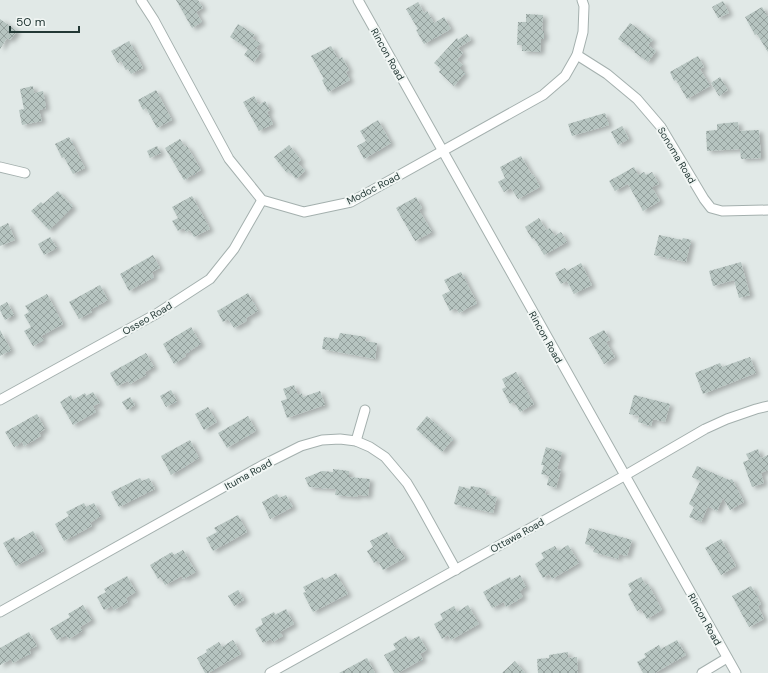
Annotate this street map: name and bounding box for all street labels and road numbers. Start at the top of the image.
street label: Rincon Road [368,26,407,83]
street label: Sonoma Road [655,125,699,186]
street label: Modoc Road [344,169,402,207]
street label: Osseo Road [120,299,174,338]
street label: Rincon Road [526,309,565,366]
street label: Ituma Road [222,456,274,493]
street label: Ottawa Road [488,515,547,556]
street label: Rincon Road [685,591,724,648]

